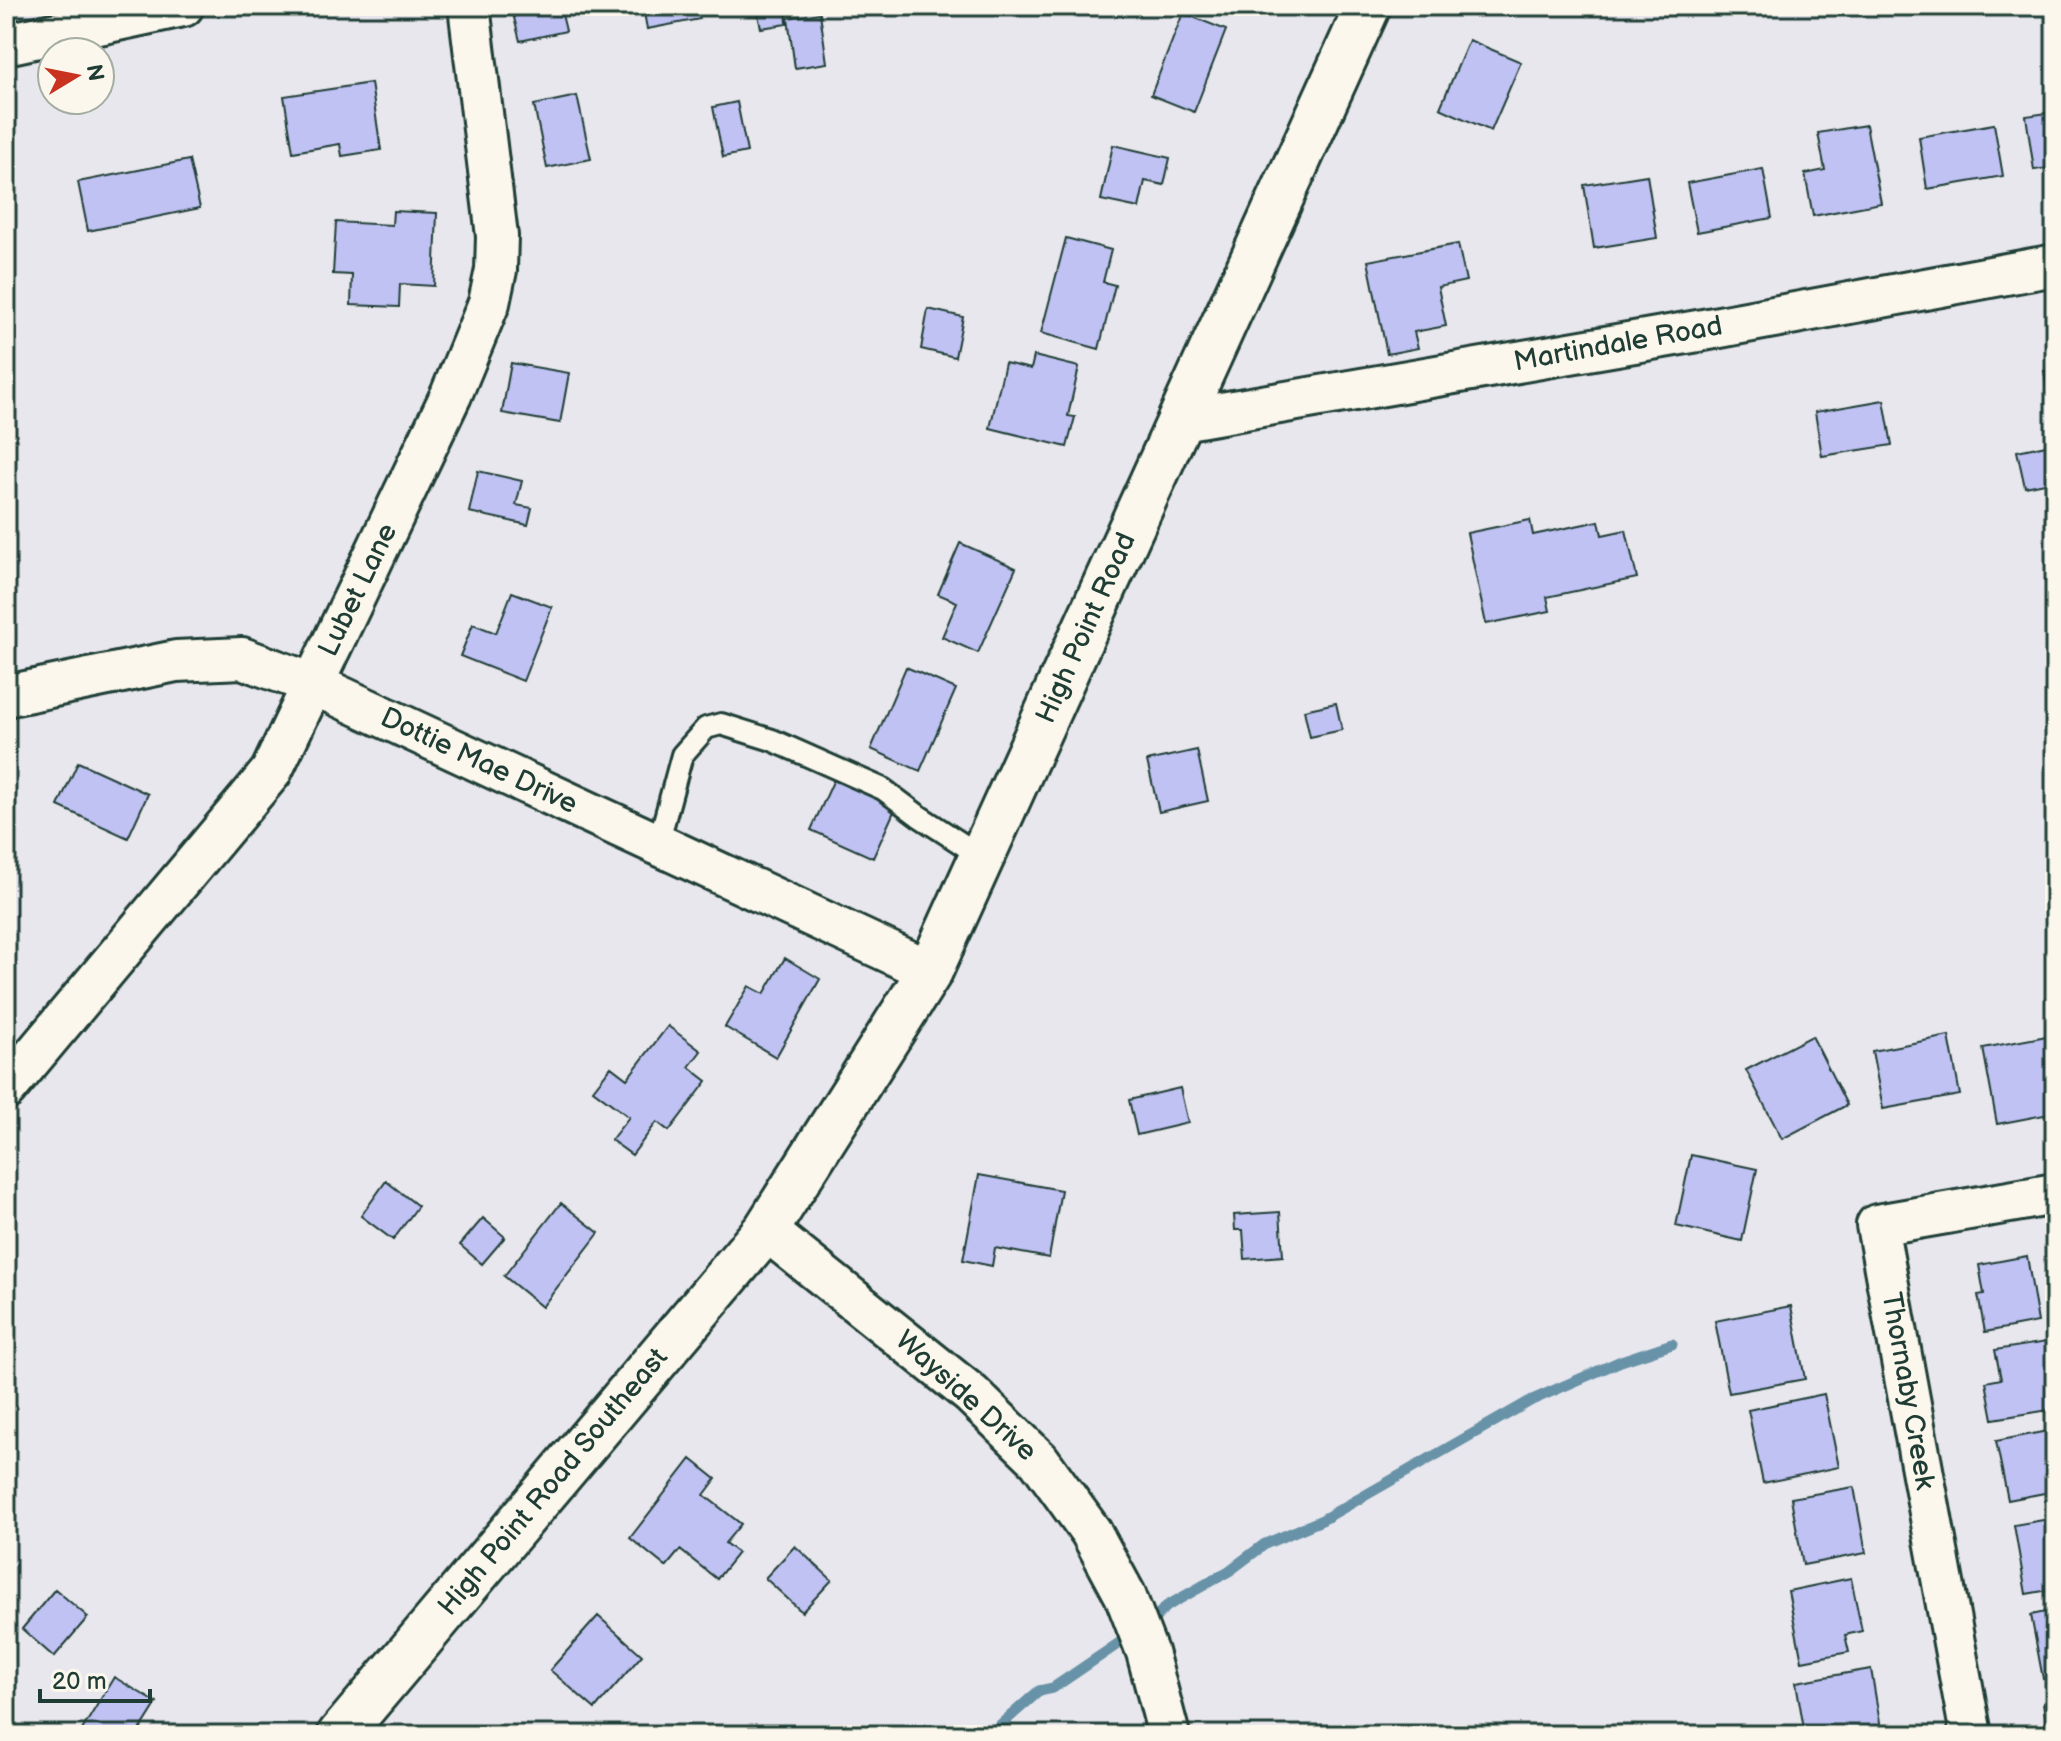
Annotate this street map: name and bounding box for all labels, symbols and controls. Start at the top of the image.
north arrow [36,36,116,116]
text: N [79,62,109,83]
street label: Martindale Road [1511,309,1725,379]
street label: Lubet Lane [312,518,404,662]
street label: High Point Road [1029,528,1143,728]
street label: Dottie Mae Drive [375,701,583,821]
street label: Thornaby Creek [1874,1290,1942,1492]
street label: Wayside Drive [889,1324,1043,1468]
street label: High Point Road Southeast [431,1341,675,1622]
scale bar [40,1653,150,1703]
text: 20 m [52,1667,107,1696]

